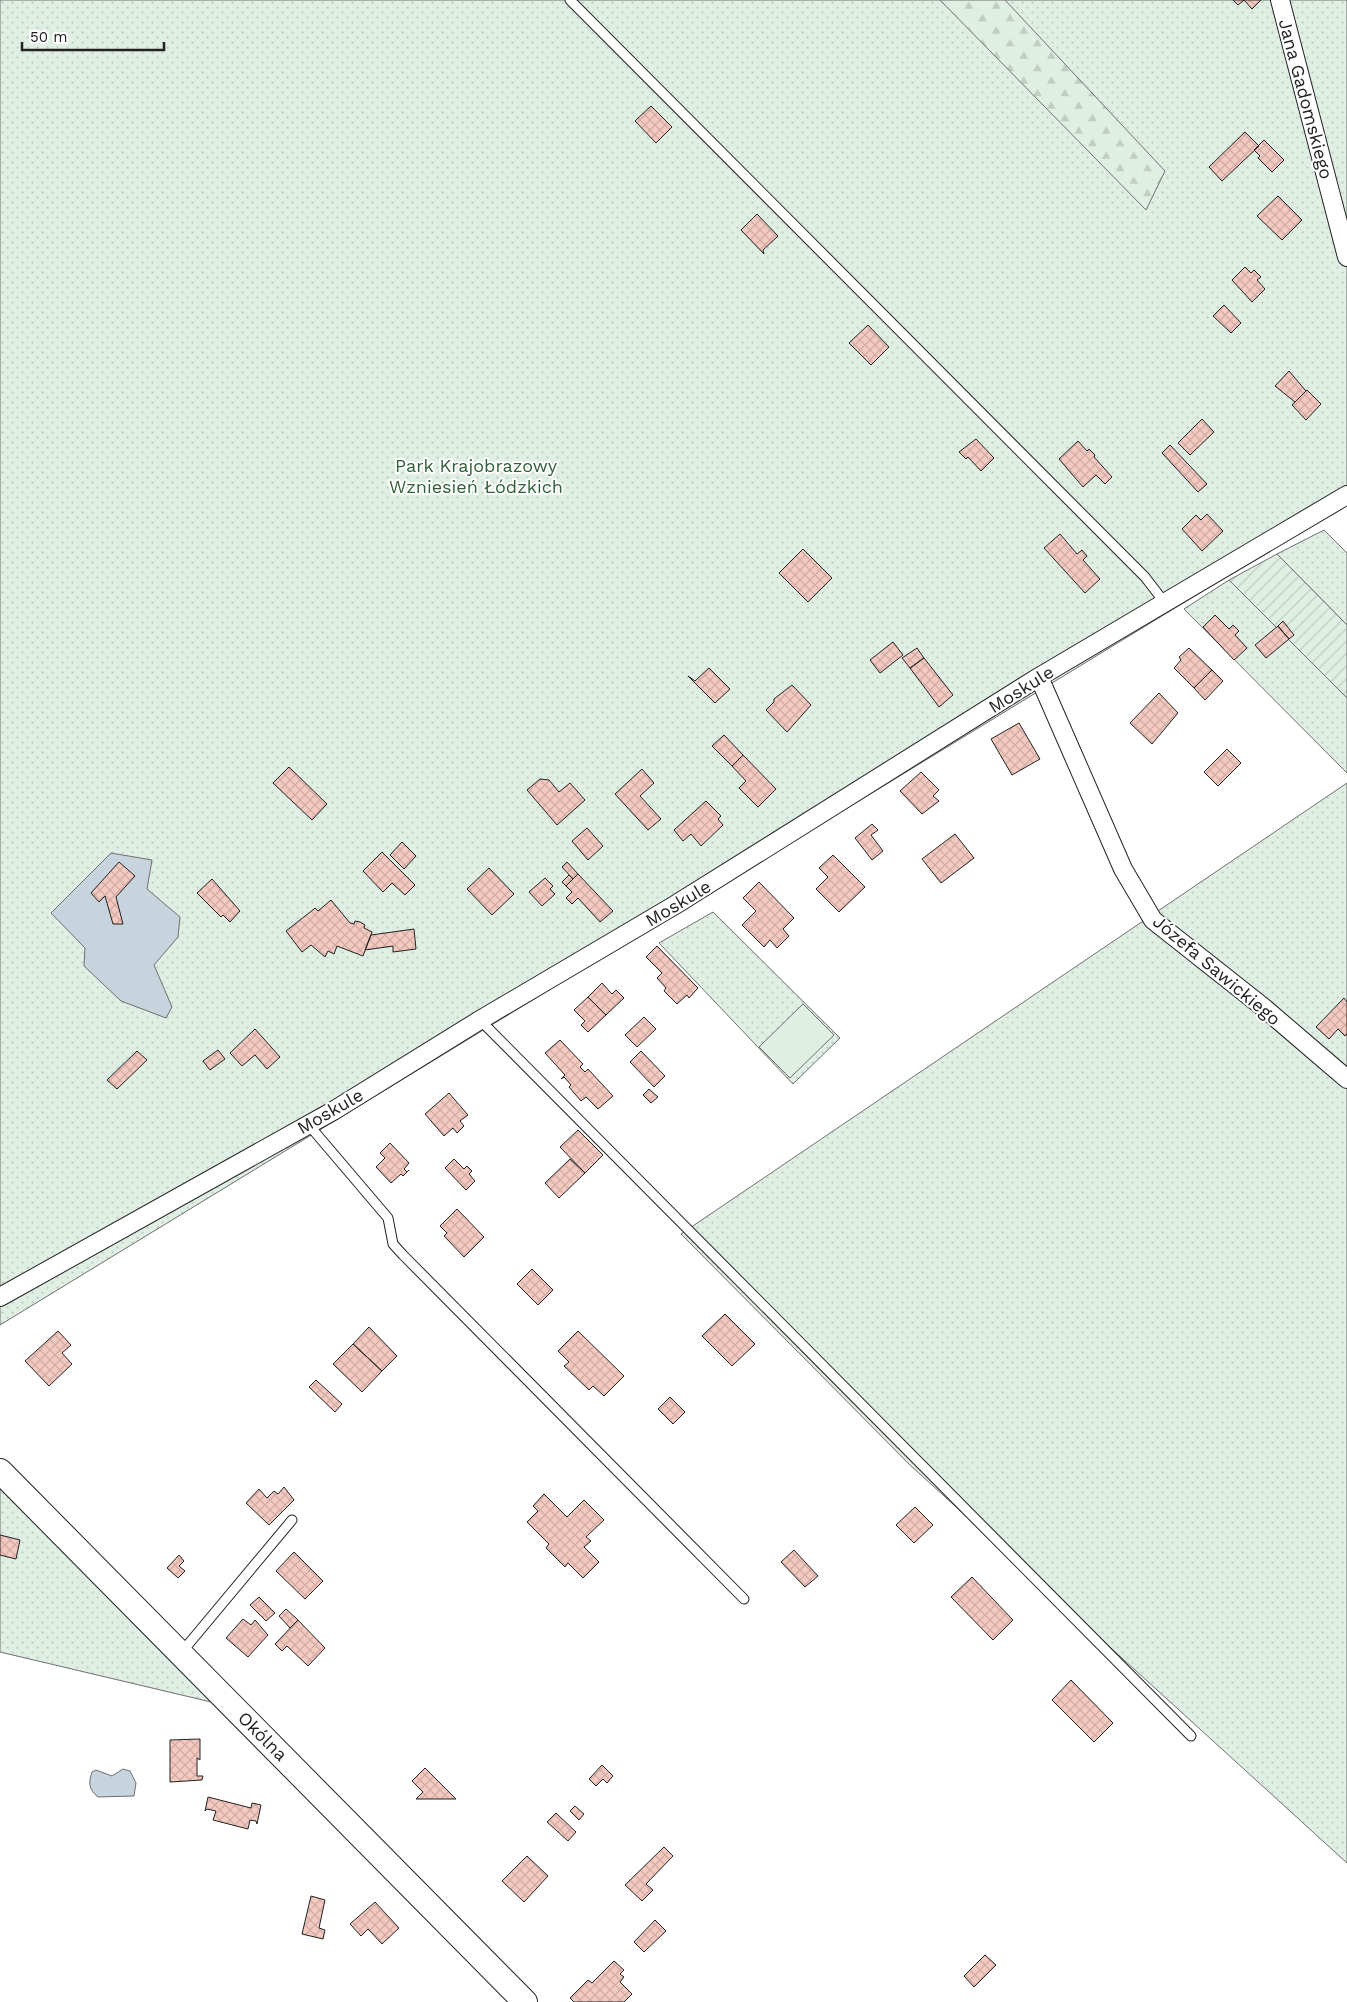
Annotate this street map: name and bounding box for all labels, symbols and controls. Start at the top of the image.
street label: Jana Gadomskiego [1275,17,1337,181]
scale bar [22,20,165,52]
text: 50 m [30,28,67,46]
park label: Park Krajobrazowy Wzniesień Łódzkich [389,455,563,497]
street label: Moskule [985,661,1057,717]
street label: Moskule [641,875,715,931]
street label: Józefa Sawickiego [1149,911,1285,1029]
street label: Moskule [293,1084,367,1138]
street label: Okólna [234,1707,292,1765]

